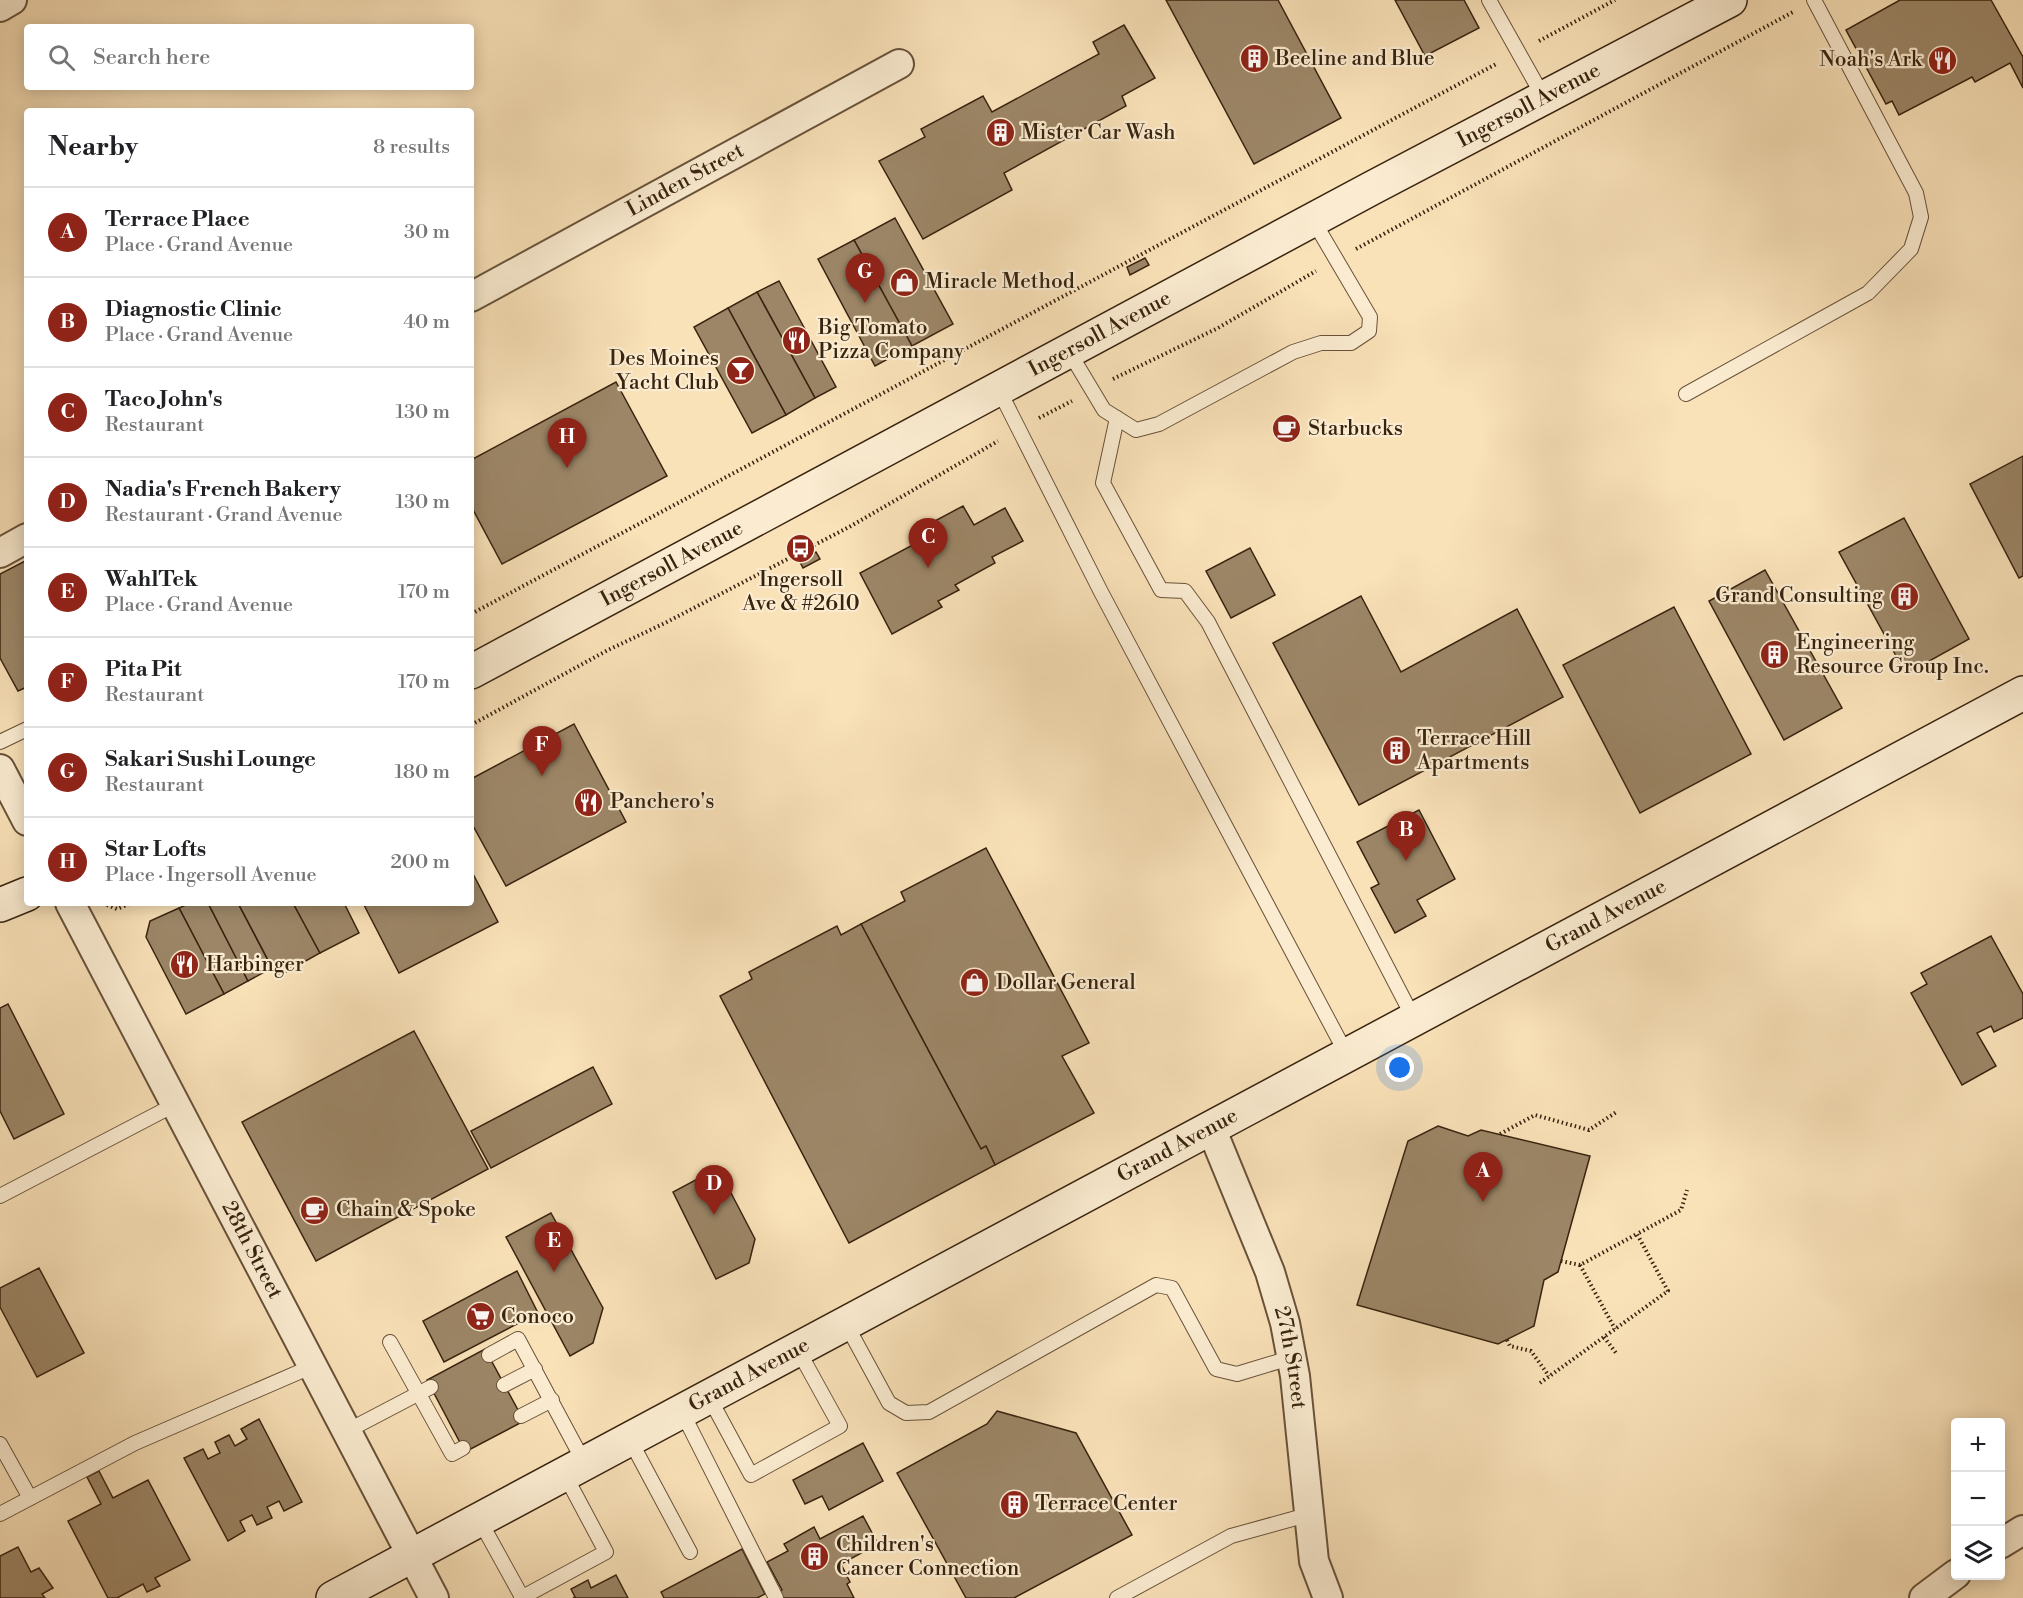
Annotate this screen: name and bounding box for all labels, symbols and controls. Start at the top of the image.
search box [24,24,474,90]
icon: search [45,41,78,74]
building icon: Beeline and Blue [1238,43,1270,75]
text: Search here [93,44,210,71]
restaurant icon: Noah's Ark [1927,44,1959,76]
place label: Beeline and Blue [1274,46,1435,72]
place label: Noah's Ark [1819,47,1923,73]
street label: Ingersoll Avenue [1453,57,1605,154]
building icon: Mister Car Wash [984,117,1016,149]
place label: Mister Car Wash [1021,120,1176,146]
text: Nearby [48,131,138,163]
text: 8 results [373,135,450,160]
street label: Linden Street [622,138,749,223]
text: Terrace Place [105,206,249,233]
text: A [60,220,75,245]
text: 30 m [404,220,450,245]
text: Place · Grand Avenue [105,233,293,258]
pin: G [846,254,884,303]
shop icon: Miracle Method [888,266,920,298]
place label: Miracle Method [925,269,1075,295]
street label: Ingersoll Avenue [1024,285,1176,383]
text: Diagnostic Clinic [105,296,282,323]
text: B [60,310,75,335]
text: 40 m [403,310,450,335]
place label: Big Tomato Pizza Company [817,315,965,365]
text: Place · Grand Avenue [105,323,293,348]
restaurant icon: Big Tomato Pizza Company [781,324,813,356]
place label: Des Moines Yacht Club [609,346,719,396]
bar icon: Des Moines Yacht Club [724,355,756,387]
text: Taco John's [105,386,223,413]
text: C [60,400,75,425]
text: 130 m [395,400,450,425]
text: Restaurant [105,413,204,438]
cafe icon: Starbucks [1271,413,1303,445]
place label: Starbucks [1308,416,1403,442]
pin: H [548,418,586,468]
text: Nadia's French Bakery [105,476,341,503]
text: D [60,490,75,515]
text: 130 m [395,490,450,515]
text: Restaurant · Grand Avenue [105,503,343,528]
street label: Ingersoll Avenue [596,515,748,613]
pin: C [908,518,948,568]
bus stop icon: Ingersoll Ave & #2610 [785,533,817,565]
text: WahlTek [105,566,198,593]
place label: Ingersoll Ave & #2610 [741,567,860,617]
text: E [61,580,74,605]
text: 170 m [398,580,450,605]
building icon: Grand Consulting [1888,580,1920,612]
place label: Grand Consulting [1715,583,1883,609]
text: Place · Grand Avenue [105,593,293,618]
place label: Engineering Resource Group Inc. [1796,630,1989,680]
building icon: Engineering Resource Group Inc. [1759,639,1791,671]
text: Pita Pit [105,656,181,683]
text: F [60,670,75,695]
text: 170 m [398,670,450,695]
text: Restaurant [105,683,204,708]
pin: F [522,726,562,776]
place label: Terrace Hill Apartments [1416,726,1531,776]
building icon: Terrace Hill Apartments [1380,735,1412,767]
text: Sakari Sushi Lounge [105,746,316,773]
text: G [60,760,75,785]
text: 180 m [395,760,450,785]
text: Restaurant [105,773,204,798]
restaurant icon: Panchero's [573,786,605,818]
place label: Panchero's [610,789,715,815]
pin: B [1386,812,1426,861]
text: Star Lofts [105,836,206,863]
text: H [59,850,76,875]
text: 200 m [390,850,450,875]
text: Place · Ingersoll Avenue [105,863,317,888]
street label: Grand Avenue [1541,873,1671,959]
restaurant icon: Harbinger [169,949,201,981]
place label: Harbinger [206,952,304,978]
shop icon: Dollar General [959,967,991,999]
place label: Dollar General [996,970,1136,996]
your location [1385,1053,1414,1082]
street label: Grand Avenue [1113,1103,1242,1189]
pin: A [1464,1152,1502,1202]
pin: D [694,1166,734,1215]
cafe icon: Chain & Spoke [299,1194,331,1226]
street label: 28th Street [216,1197,288,1304]
place label: Chain & Spoke [336,1197,476,1223]
pin: E [534,1222,574,1272]
supermarket icon: Conoco [464,1301,496,1333]
street label: 27th Street [1268,1303,1311,1411]
place label: Conoco [501,1304,574,1330]
street label: Grand Avenue [684,1332,814,1418]
map controls [1951,1418,2005,1580]
button: + [1951,1418,2005,1472]
button: − [1951,1472,2005,1526]
building icon: Terrace Center [998,1488,1030,1520]
place label: Terrace Center [1035,1491,1178,1517]
button: layers [1951,1526,2005,1580]
place label: Children's Cancer Connection [836,1532,1020,1582]
building icon: Children's Cancer Connection [799,1541,831,1573]

